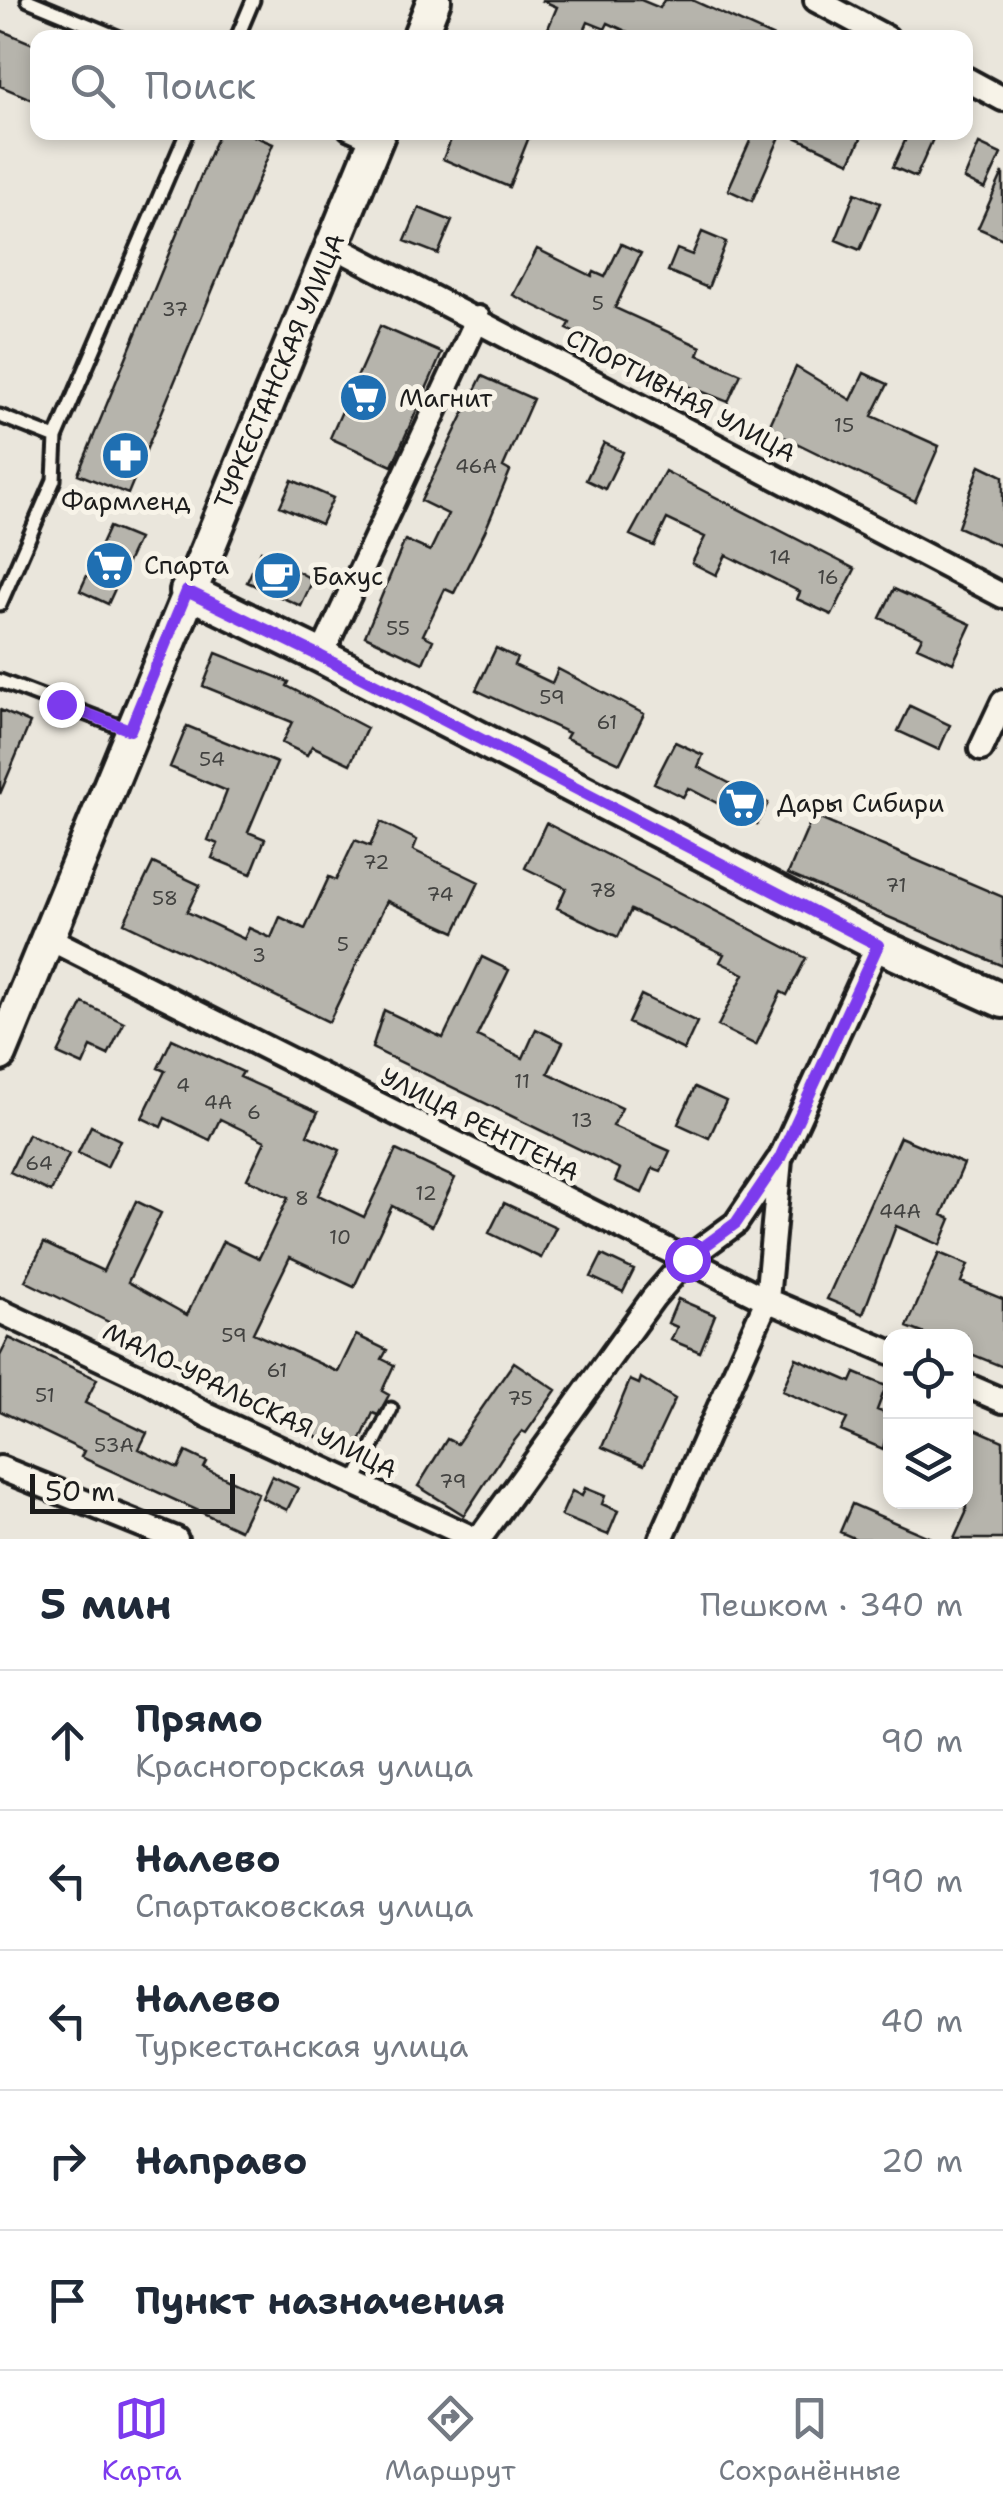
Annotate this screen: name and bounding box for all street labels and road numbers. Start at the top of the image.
street label: ТУРКЕСТАНСКАЯ УЛИЦА [205,228,353,514]
street label: СПОРТИВНАЯ УЛИЦА [560,320,802,470]
street label: УЛИЦА РЕНТГЕНА [375,1059,585,1189]
street label: МАЛО-УРАЛЬСКАЯ УЛИЦА [97,1314,403,1486]

